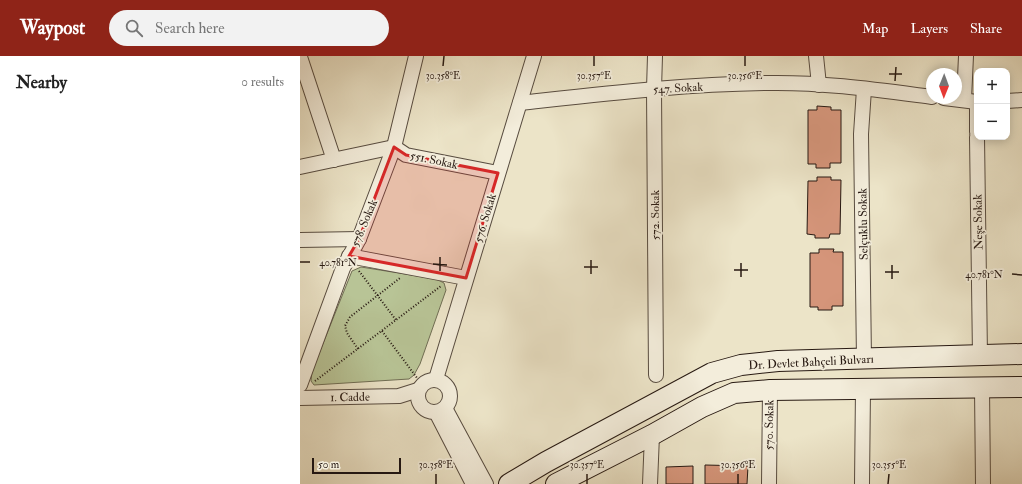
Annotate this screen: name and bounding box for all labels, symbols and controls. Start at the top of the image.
search box [109,10,389,46]
text: Waypost [20,16,85,40]
icon: search [123,17,145,39]
text: Search here [155,19,224,38]
text: Map [862,20,888,37]
text: Layers [910,20,948,37]
text: Share [970,20,1002,37]
north arrow [926,68,962,104]
map controls [974,68,1010,140]
button: + [974,68,1010,104]
text: 30.358°E [426,70,460,82]
text: 30.357°E [577,70,611,82]
text: 30.356°E [728,70,762,82]
text: Nearby [16,72,67,93]
text: 0 results [241,74,284,90]
street label: 547. Sokak [653,80,704,97]
button: − [974,104,1010,140]
street label: 551. Sokak [409,148,459,173]
street label: Selçuklu Sokak [855,188,872,260]
street label: 572. Sokak [648,190,663,240]
street label: 576. Sokak [471,192,500,244]
street label: Neşe Sokak [971,194,986,250]
street label: 578. Sokak [348,197,381,249]
text: 40.781°N [319,257,357,269]
text: 40.781°N [965,269,1003,281]
street label: Dr. Devlet Bahçeli Bulvarı [748,352,874,373]
street label: 1. Cadde [330,390,370,405]
street label: 570. Sokak [762,399,777,450]
scale bar [312,456,401,475]
text: 50 m [318,458,339,471]
text: 30.358°E [419,459,453,471]
text: 30.357°E [570,459,604,471]
text: 30.356°E [721,459,755,471]
text: 30.355°E [872,459,906,471]

